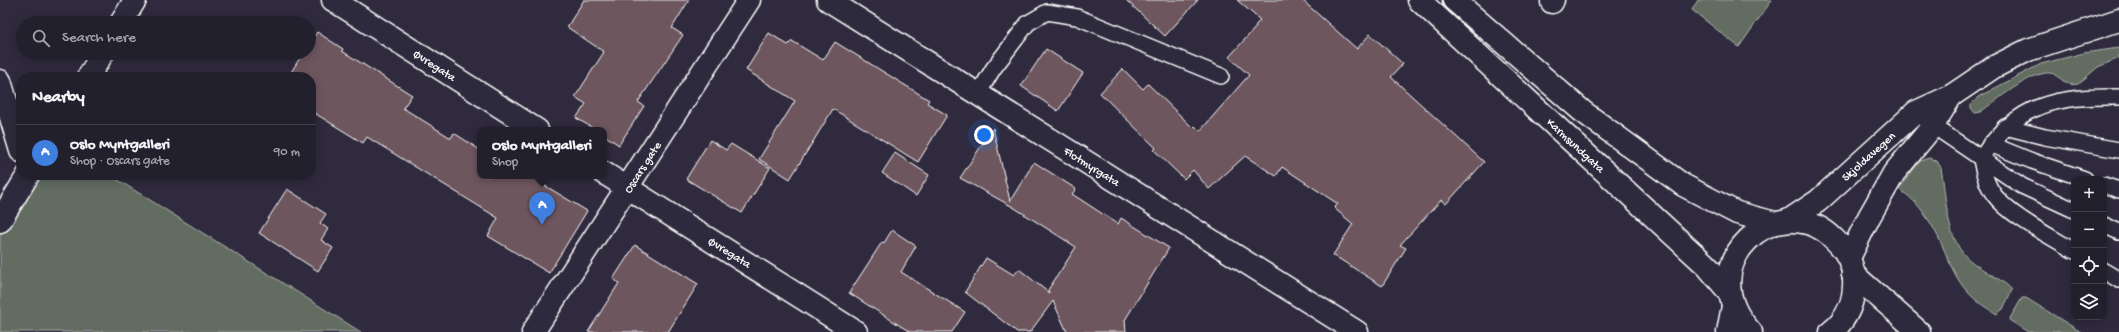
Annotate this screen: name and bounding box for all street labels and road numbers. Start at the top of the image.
street label: Øvregata [410,48,458,86]
street label: Karmsundgata [1543,116,1607,177]
street label: Skjoldavegen [1840,130,1899,185]
street label: Oscars gate [622,139,666,196]
street label: Flotmyrgata [1059,144,1122,191]
street label: Øvregata [705,235,753,273]

